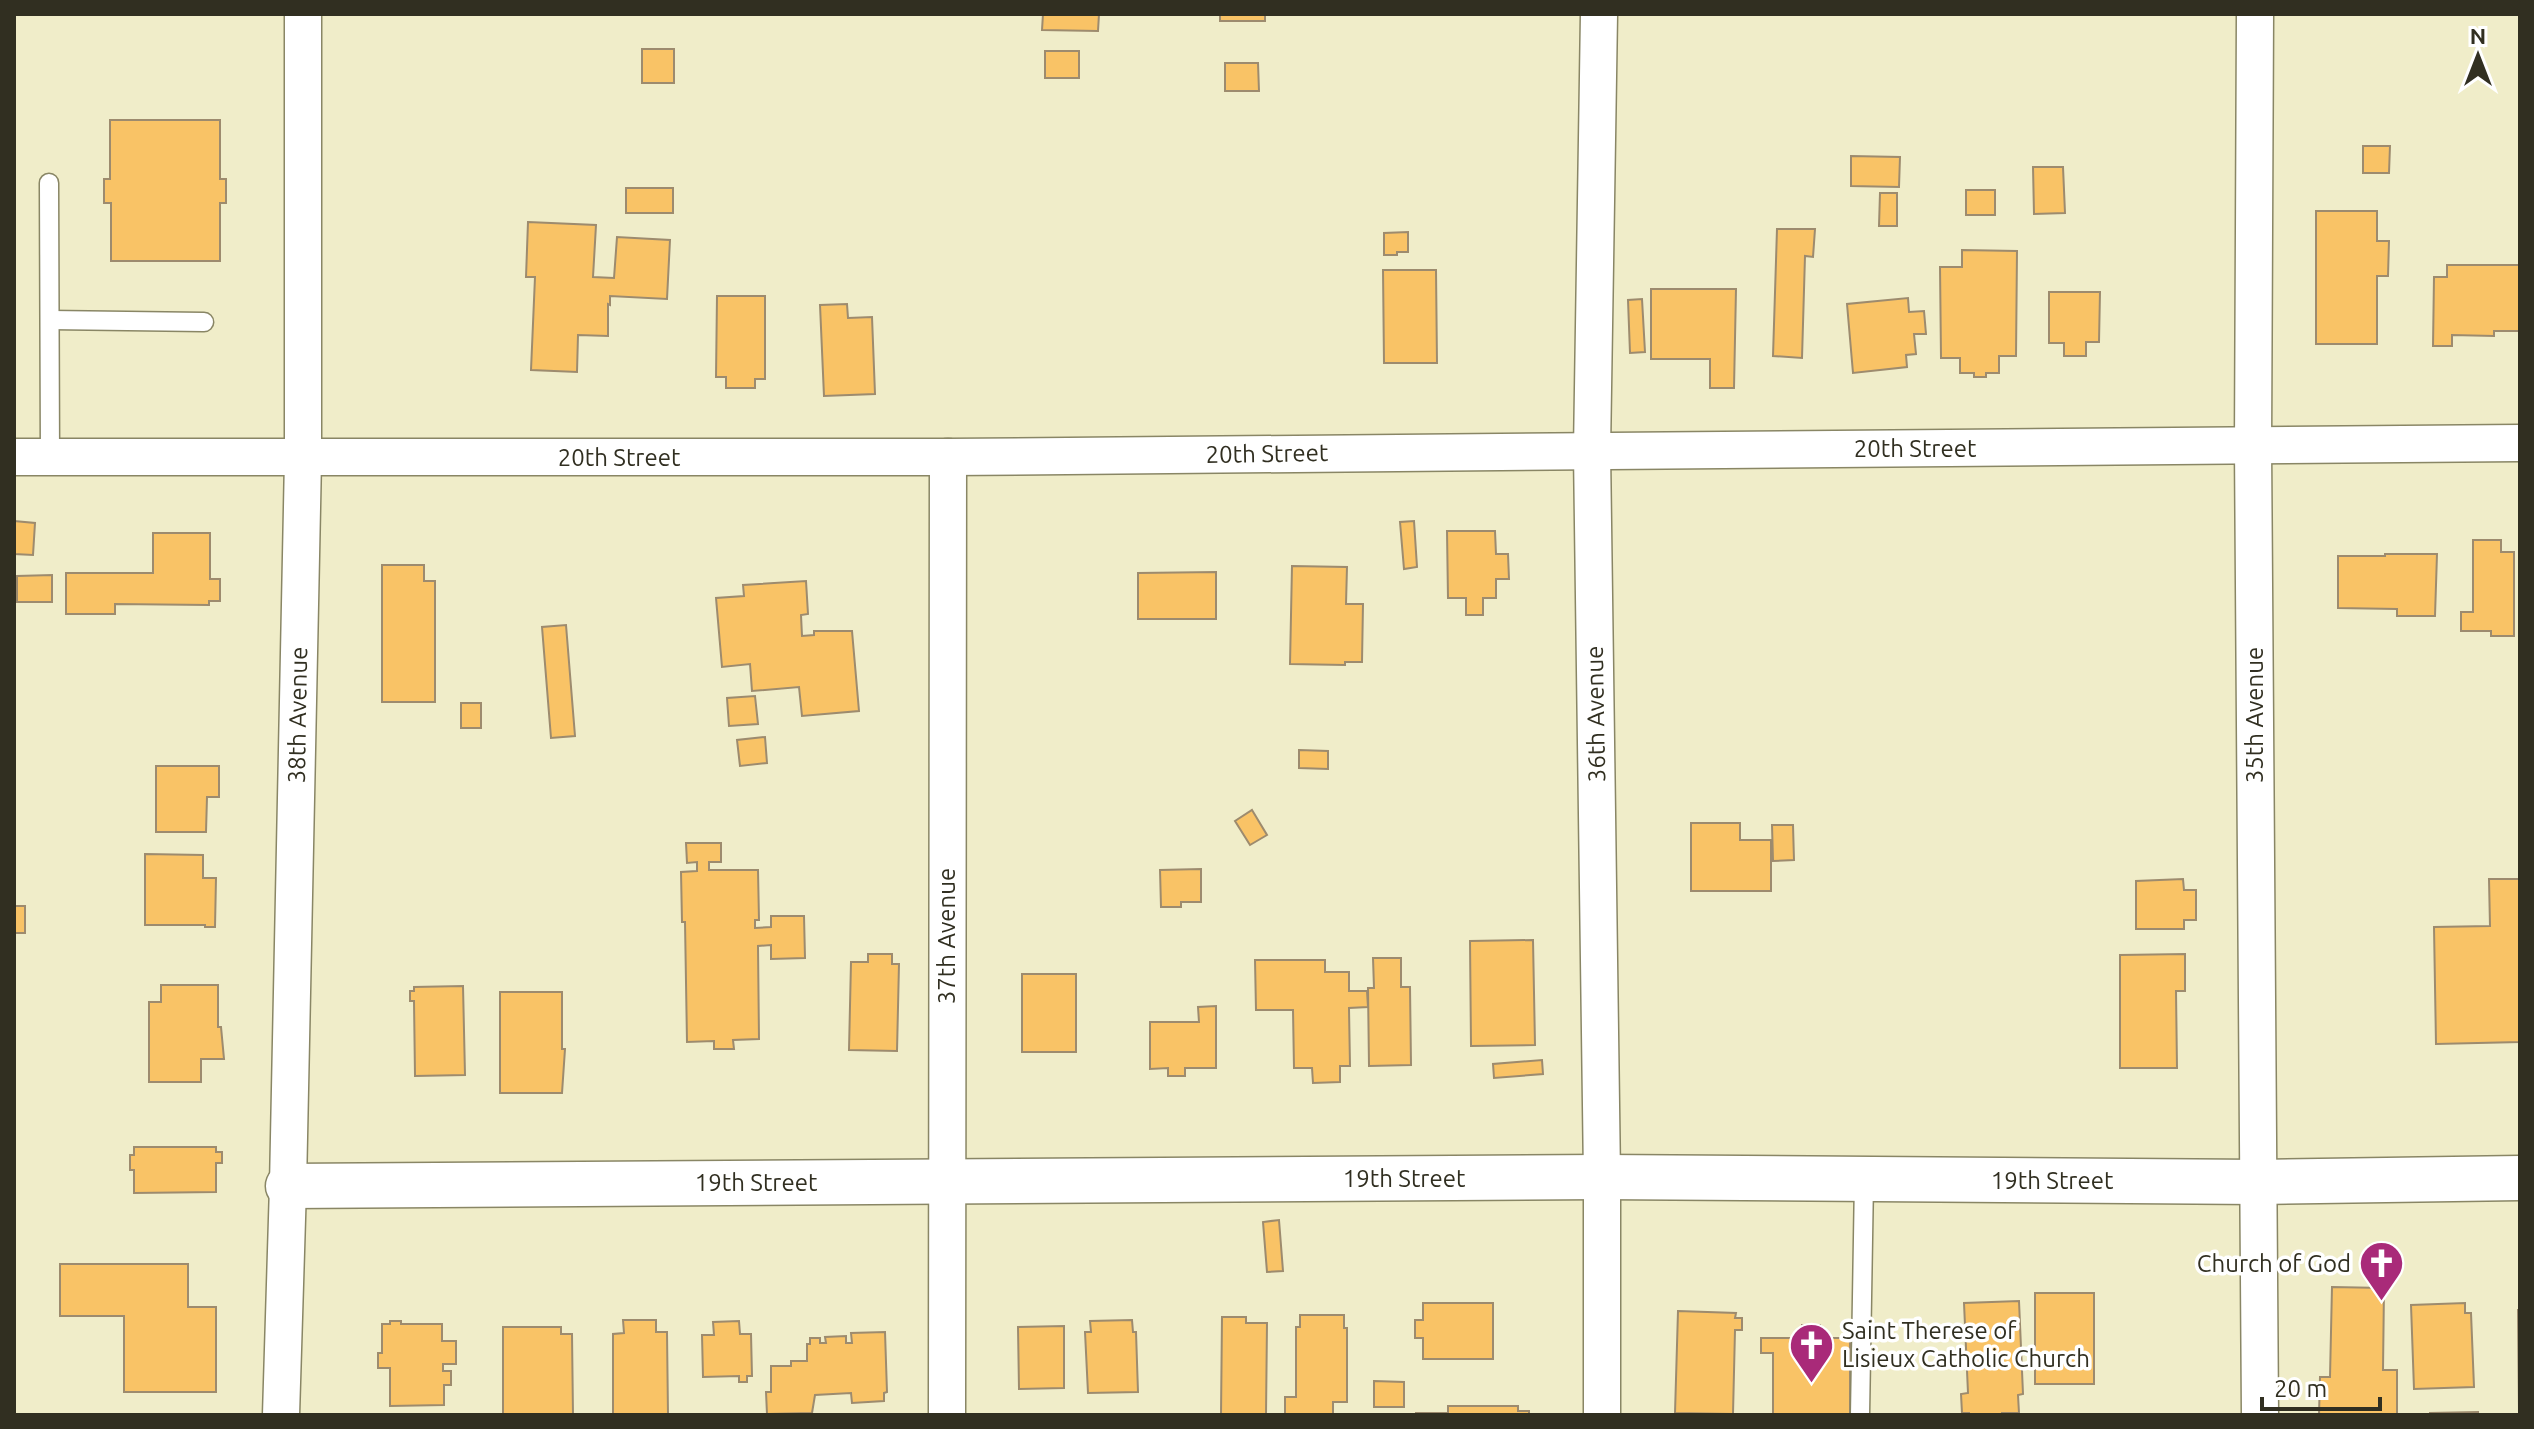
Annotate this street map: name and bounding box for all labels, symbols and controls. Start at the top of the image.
north arrow [2438,16,2518,96]
text: N [2470,23,2486,48]
street label: 20th Street [1854,435,1977,462]
street label: 20th Street [1205,439,1329,468]
street label: 20th Street [558,444,681,471]
street label: 38th Avenue [283,646,312,783]
street label: 36th Avenue [1581,646,1610,783]
street label: 35th Avenue [2241,647,2268,783]
street label: 37th Avenue [933,868,960,1004]
street label: 19th Street [1343,1165,1466,1192]
street label: 19th Street [1991,1167,2114,1194]
street label: 19th Street [695,1169,818,1196]
church icon: Church of God [2358,1240,2406,1303]
place label: Church of God [2197,1250,2351,1277]
place label: Saint Therese of Lisieux Catholic Church [1842,1317,2090,1372]
church icon: Saint Therese of Lisieux Catholic Church [1787,1321,1835,1384]
scale bar [2262,1361,2380,1411]
text: 20 m [2274,1375,2327,1402]

